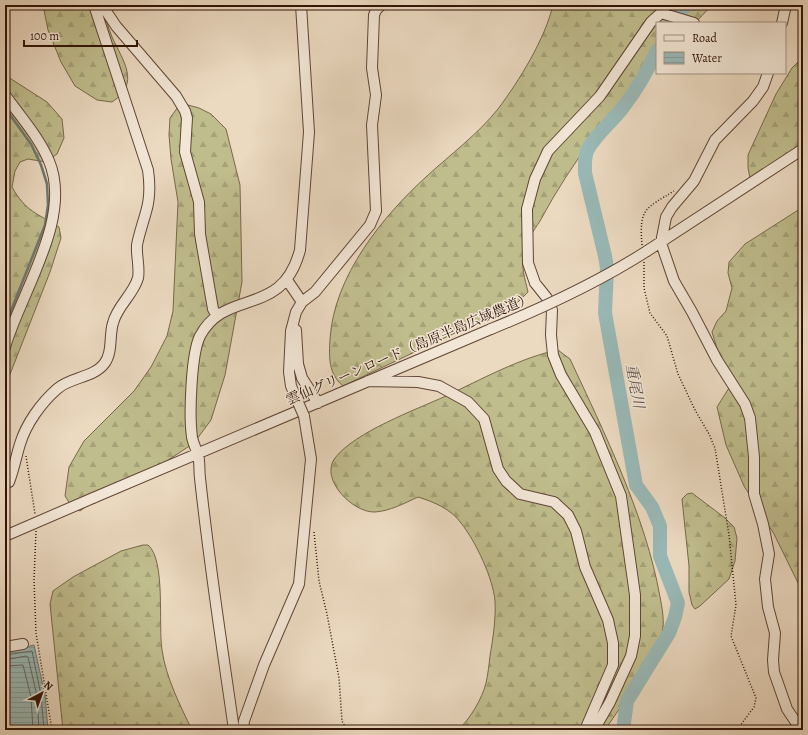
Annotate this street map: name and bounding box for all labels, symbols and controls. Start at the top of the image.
scale bar [24,22,137,48]
legend [656,22,786,74]
text: 100 m [30,28,59,44]
text: Road [692,30,718,46]
text: Water [691,50,722,66]
street label: 雲仙グリーンロード（島原半島広域農道） [283,288,535,410]
water label: 重尾川 [621,362,649,412]
north arrow [22,673,62,713]
text: N [40,678,56,694]

